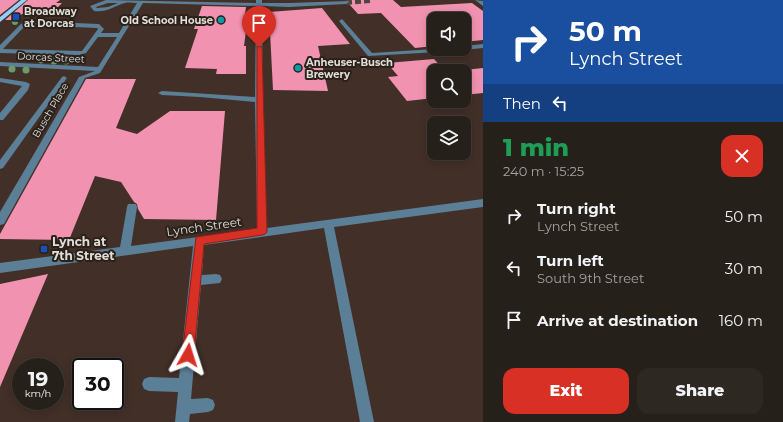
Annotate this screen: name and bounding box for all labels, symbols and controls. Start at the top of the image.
place label: Broadway at Dorcas [24,5,78,30]
pin [242,6,276,47]
marker: Broadway at Dorcas [11,12,21,22]
icon: arrive [248,12,270,34]
map controls [427,12,471,160]
button: sound [427,12,471,56]
place label: Old School House [121,14,213,27]
text: 50 m [569,14,642,48]
marker: Old School House [216,15,226,25]
icon: right [503,16,555,68]
text: Lynch Street [569,48,683,70]
street label: Dorcas Street [17,49,85,66]
place label: Anheuser-Busch Brewery [305,56,393,81]
marker: Anheuser-Busch Brewery [293,63,303,73]
button: search [427,64,471,108]
street label: Busch Place [29,80,71,140]
icon: left [549,92,571,114]
text: Then [503,94,541,113]
button: layers [427,116,471,160]
text: 1 min [503,133,569,162]
button: close [721,135,763,177]
text: 240 m · 15:25 [503,163,584,179]
text: Turn right [537,199,616,218]
icon: right [503,205,525,227]
text: 50 m [725,207,763,226]
street label: Lynch Street [165,214,243,239]
text: Lynch Street [537,218,619,234]
place label: Lynch at 7th Street [52,234,115,263]
marker: Lynch at 7th Street [39,244,49,254]
text: Turn left [537,251,604,270]
icon: left [503,257,525,279]
text: 30 m [725,259,763,278]
text: South 9th Street [537,270,644,286]
icon: arrive [503,309,525,331]
text: Arrive at destination [537,311,698,330]
text: 160 m [719,311,763,330]
position arrow [167,334,209,376]
speed limit sign: 30 [72,358,124,410]
text: 19 [28,367,48,391]
button: Exit [503,368,629,414]
button: Share [637,368,763,414]
text: km/h [25,387,51,400]

